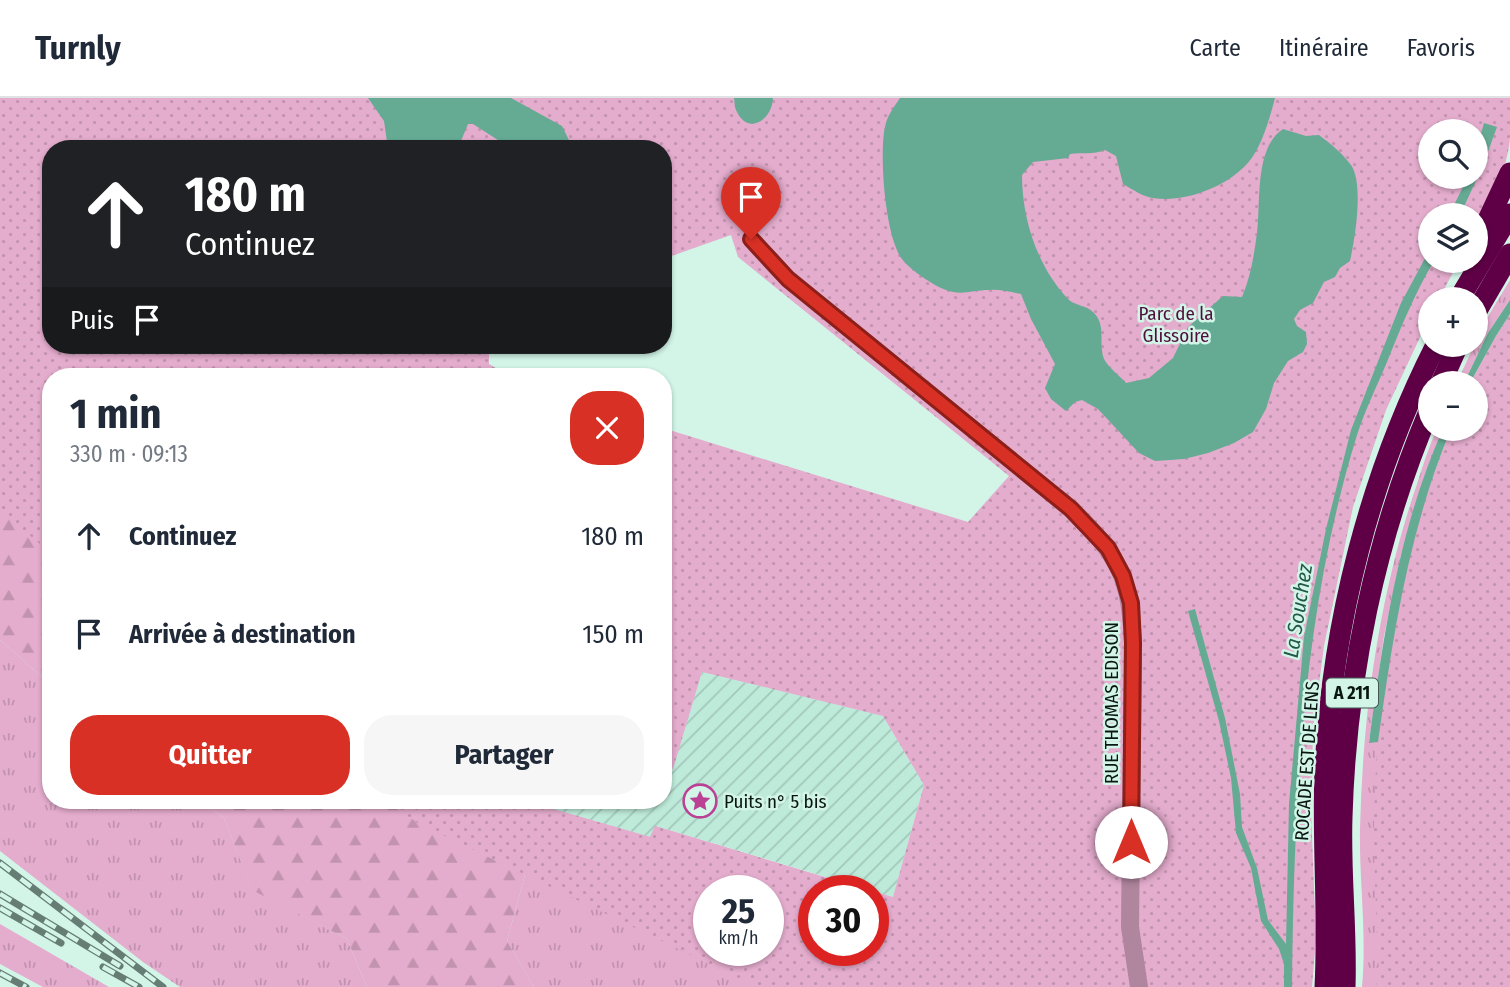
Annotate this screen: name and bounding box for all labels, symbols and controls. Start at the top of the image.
text: Turnly [35,28,121,68]
text: Carte [1190,34,1241,62]
text: Itinéraire [1279,34,1369,62]
text: Favoris [1407,34,1475,62]
map controls [1418,119,1488,441]
button: search [1418,119,1488,189]
text: 180 m [185,165,306,224]
pin [721,167,781,239]
icon: ahead [70,168,161,259]
icon: arrive [732,178,770,216]
button: layers [1418,203,1488,273]
text: Continuez [185,225,315,263]
button: + [1418,287,1488,357]
icon: arrive [128,301,166,339]
park label: Parc de la Glissoire [1138,302,1214,347]
text: Puis [70,305,114,336]
button: − [1418,371,1488,441]
text: 1 min [70,389,161,439]
button: close [570,391,644,465]
text: 330 m · 09:13 [70,440,188,468]
icon: ahead [70,517,108,555]
text: Continuez [129,521,236,552]
text: 180 m [581,521,644,552]
water label: La Souchez [1278,561,1318,660]
icon: arrive [70,615,108,653]
text: Arrivée à destination [129,619,356,650]
text: 150 m [582,619,644,650]
street label: RUE THOMAS EDISON [1100,622,1123,784]
road number: A 211 [1326,678,1378,708]
street label: ROCADE EST DE LENS [1290,680,1324,842]
button: Quitter [70,715,350,795]
button: Partager [364,715,644,795]
place icon: Puits n° 5 bis [681,782,719,820]
place label: Puits n° 5 bis [724,790,827,813]
position arrow [1094,805,1168,879]
speed limit sign: 30 [798,875,889,966]
text: 25 [722,890,755,932]
text: km/h [718,927,759,949]

